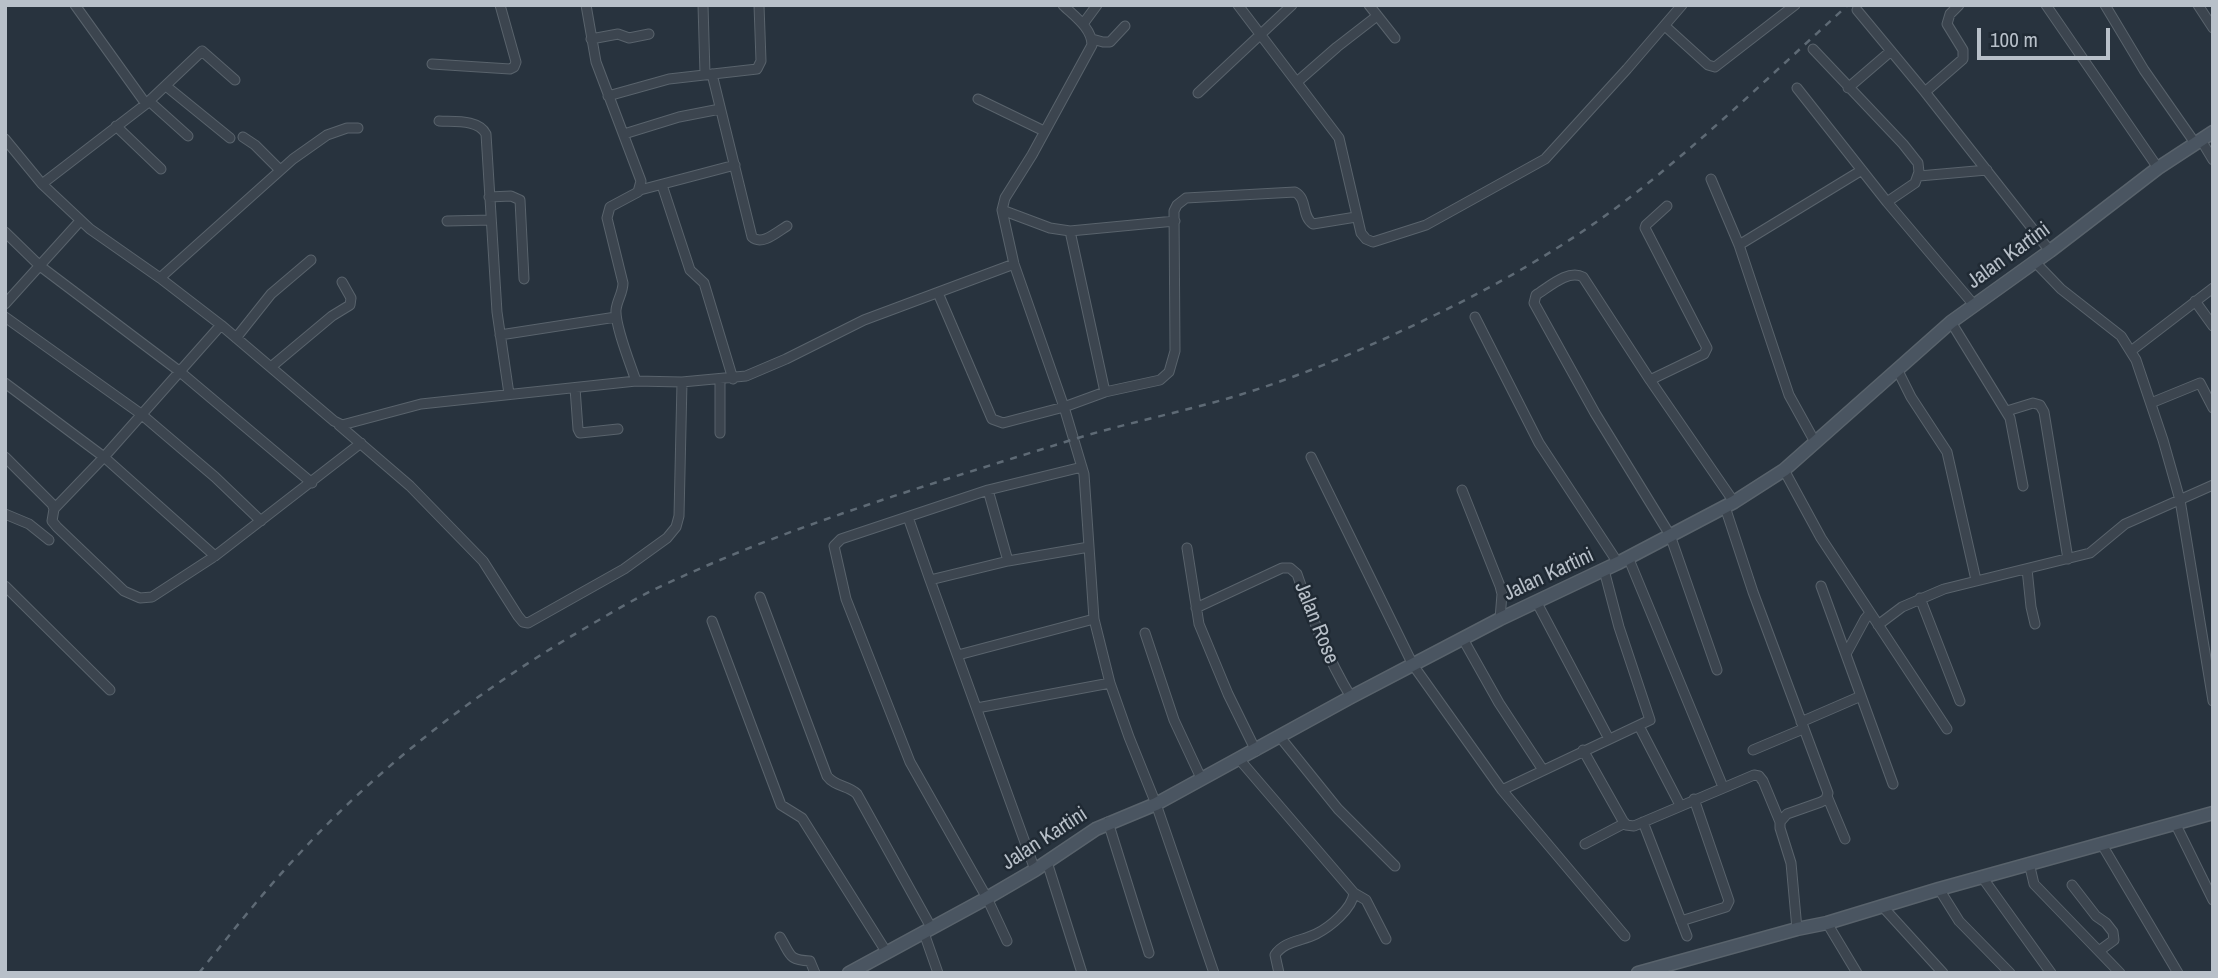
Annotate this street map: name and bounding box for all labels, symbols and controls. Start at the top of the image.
scale bar [1980,14,2113,58]
text: 100 m [1990,25,2038,54]
street label: Jalan Kartini [1962,217,2056,295]
street label: Jalan Kartini [1500,543,1598,607]
street label: Jalan Rose [1288,578,1344,668]
street label: Jalan Kartini [998,802,1092,876]

